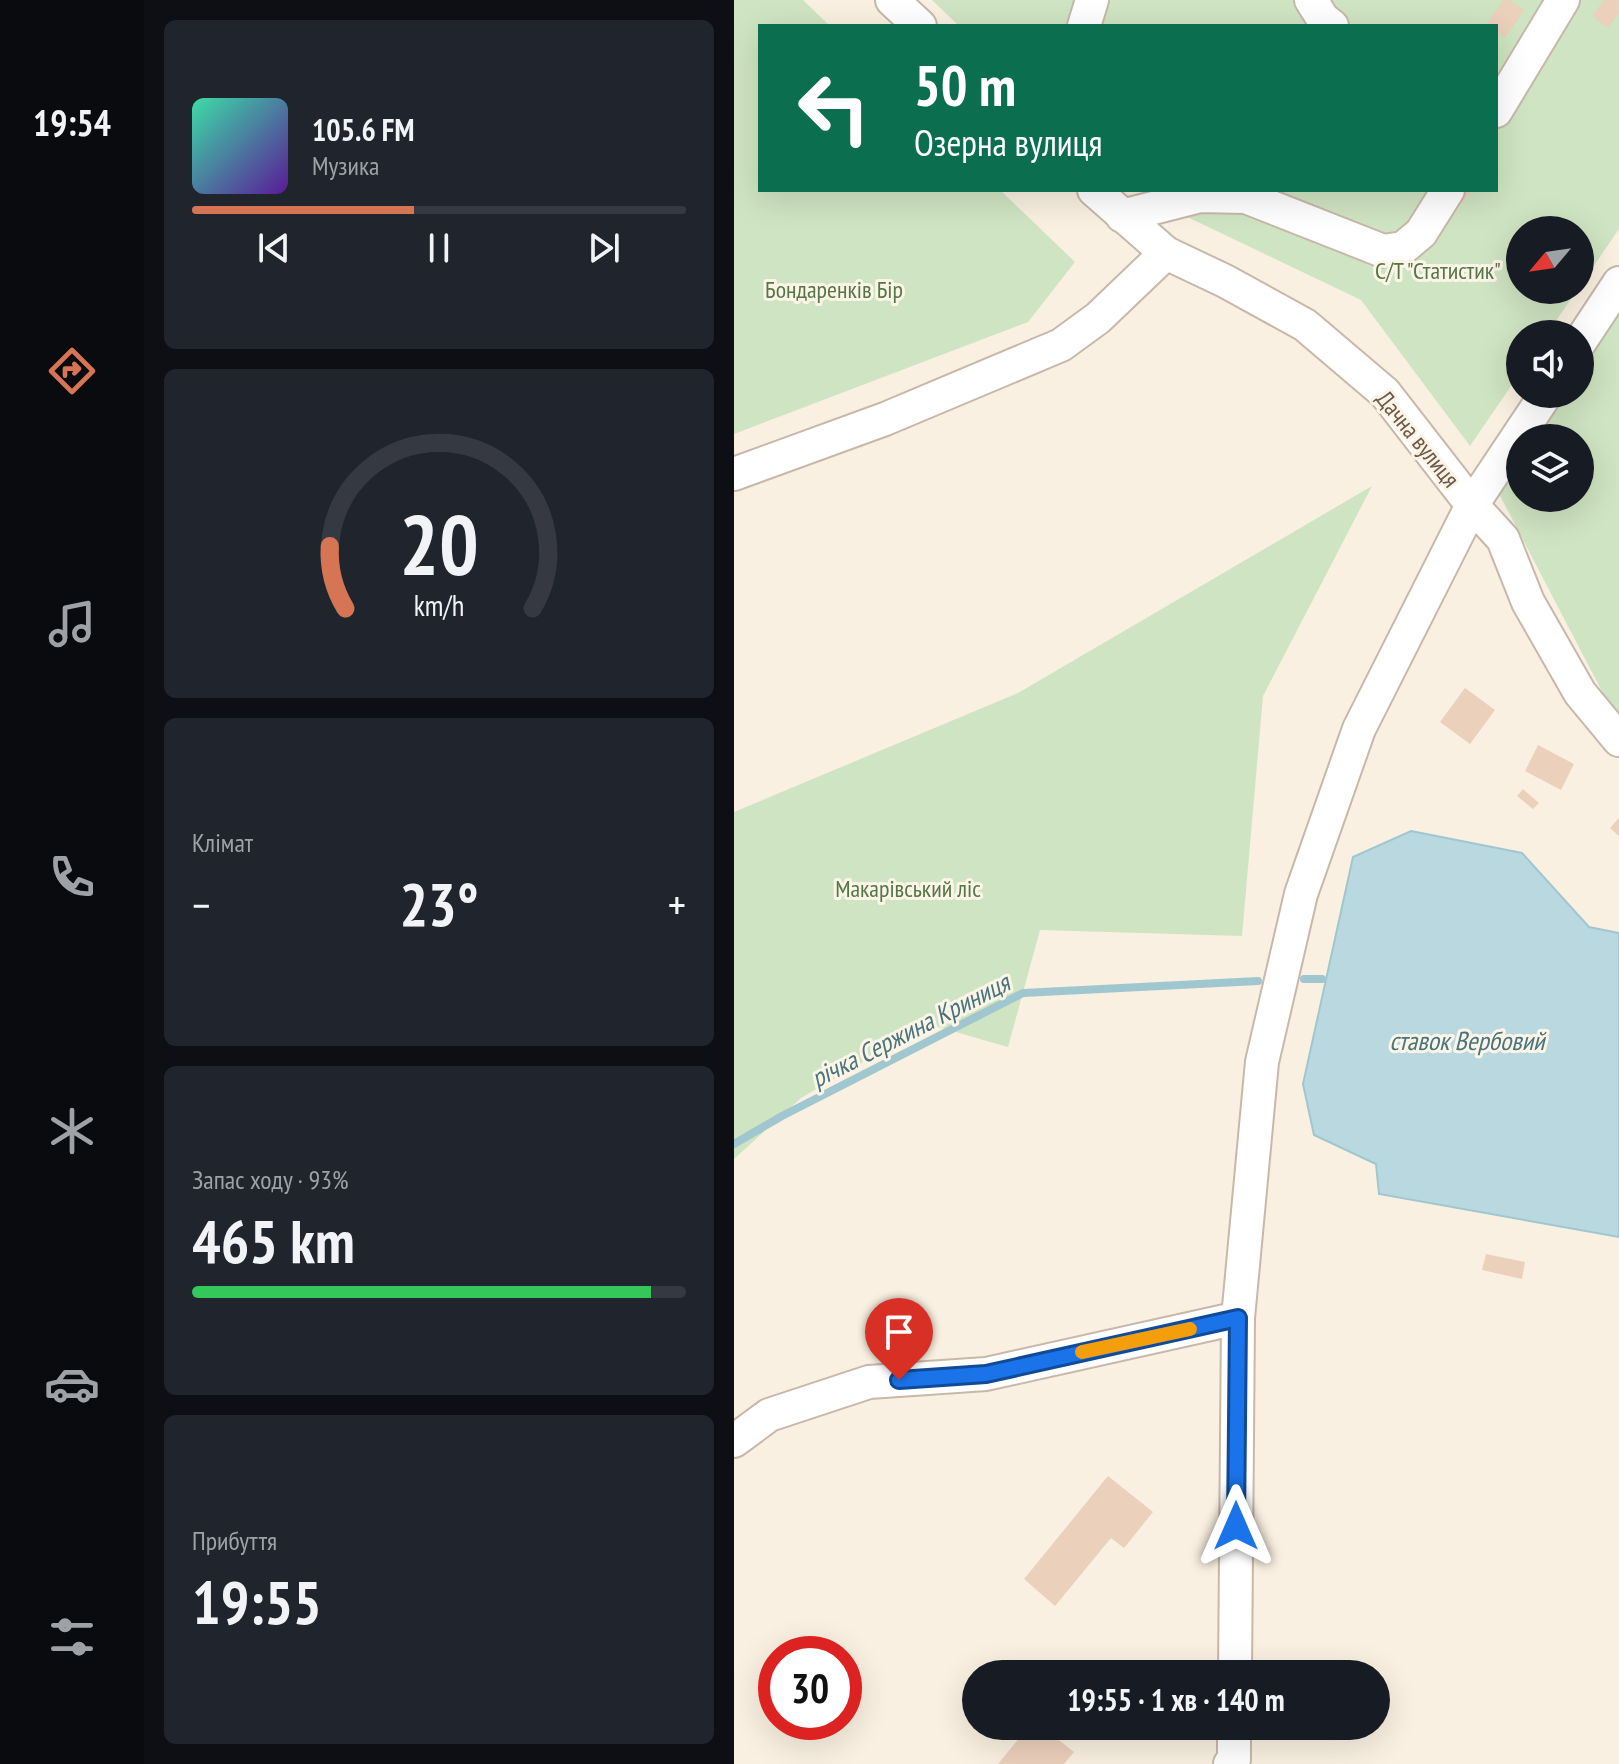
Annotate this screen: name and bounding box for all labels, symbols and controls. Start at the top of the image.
text: 50 m [914,49,1016,121]
icon: left [782,56,886,160]
text: 19:54 [33,99,111,146]
text: 105.6 FM [312,110,414,149]
text: Озерна вулиця [914,119,1102,166]
text: Музика [312,149,379,182]
north arrow [1506,216,1594,304]
map controls [1506,216,1594,512]
icon: previous [252,226,296,270]
icon: pause [417,226,461,270]
icon: next [582,226,626,270]
park label: С/Т "Статистик" [1375,255,1501,286]
park label: Бондаренків Бір [765,274,903,305]
button: sound [1506,320,1594,408]
icon: directions [44,343,100,399]
street label: Дачна вулиця [1370,384,1466,494]
button: layers [1506,424,1594,512]
text: 20 [399,490,479,598]
text: km/h [414,587,464,624]
icon: music [44,596,100,652]
text: Клімат [192,826,253,859]
icon: phone [44,849,100,905]
text: 23° [399,865,479,943]
park label: Макарівський ліс [835,873,981,904]
text: − [192,876,210,933]
text: + [668,876,686,933]
water label: річка Сержина Криниця [805,965,1017,1094]
water label: ставок Вербовий [1389,1024,1547,1057]
icon: climate [44,1103,100,1159]
text: Запас ходу · 93% [192,1163,349,1196]
text: 465 km [192,1202,355,1280]
pin [865,1298,933,1380]
icon: arrive [877,1310,921,1354]
icon: car [44,1356,100,1412]
position arrow [1194,1484,1278,1568]
text: Прибуття [192,1524,277,1557]
text: 19:55 [192,1563,322,1641]
icon: filters [44,1609,100,1665]
speed limit sign: 30 [758,1636,862,1740]
text: 19:55 · 1 хв · 140 m [1067,1680,1285,1719]

